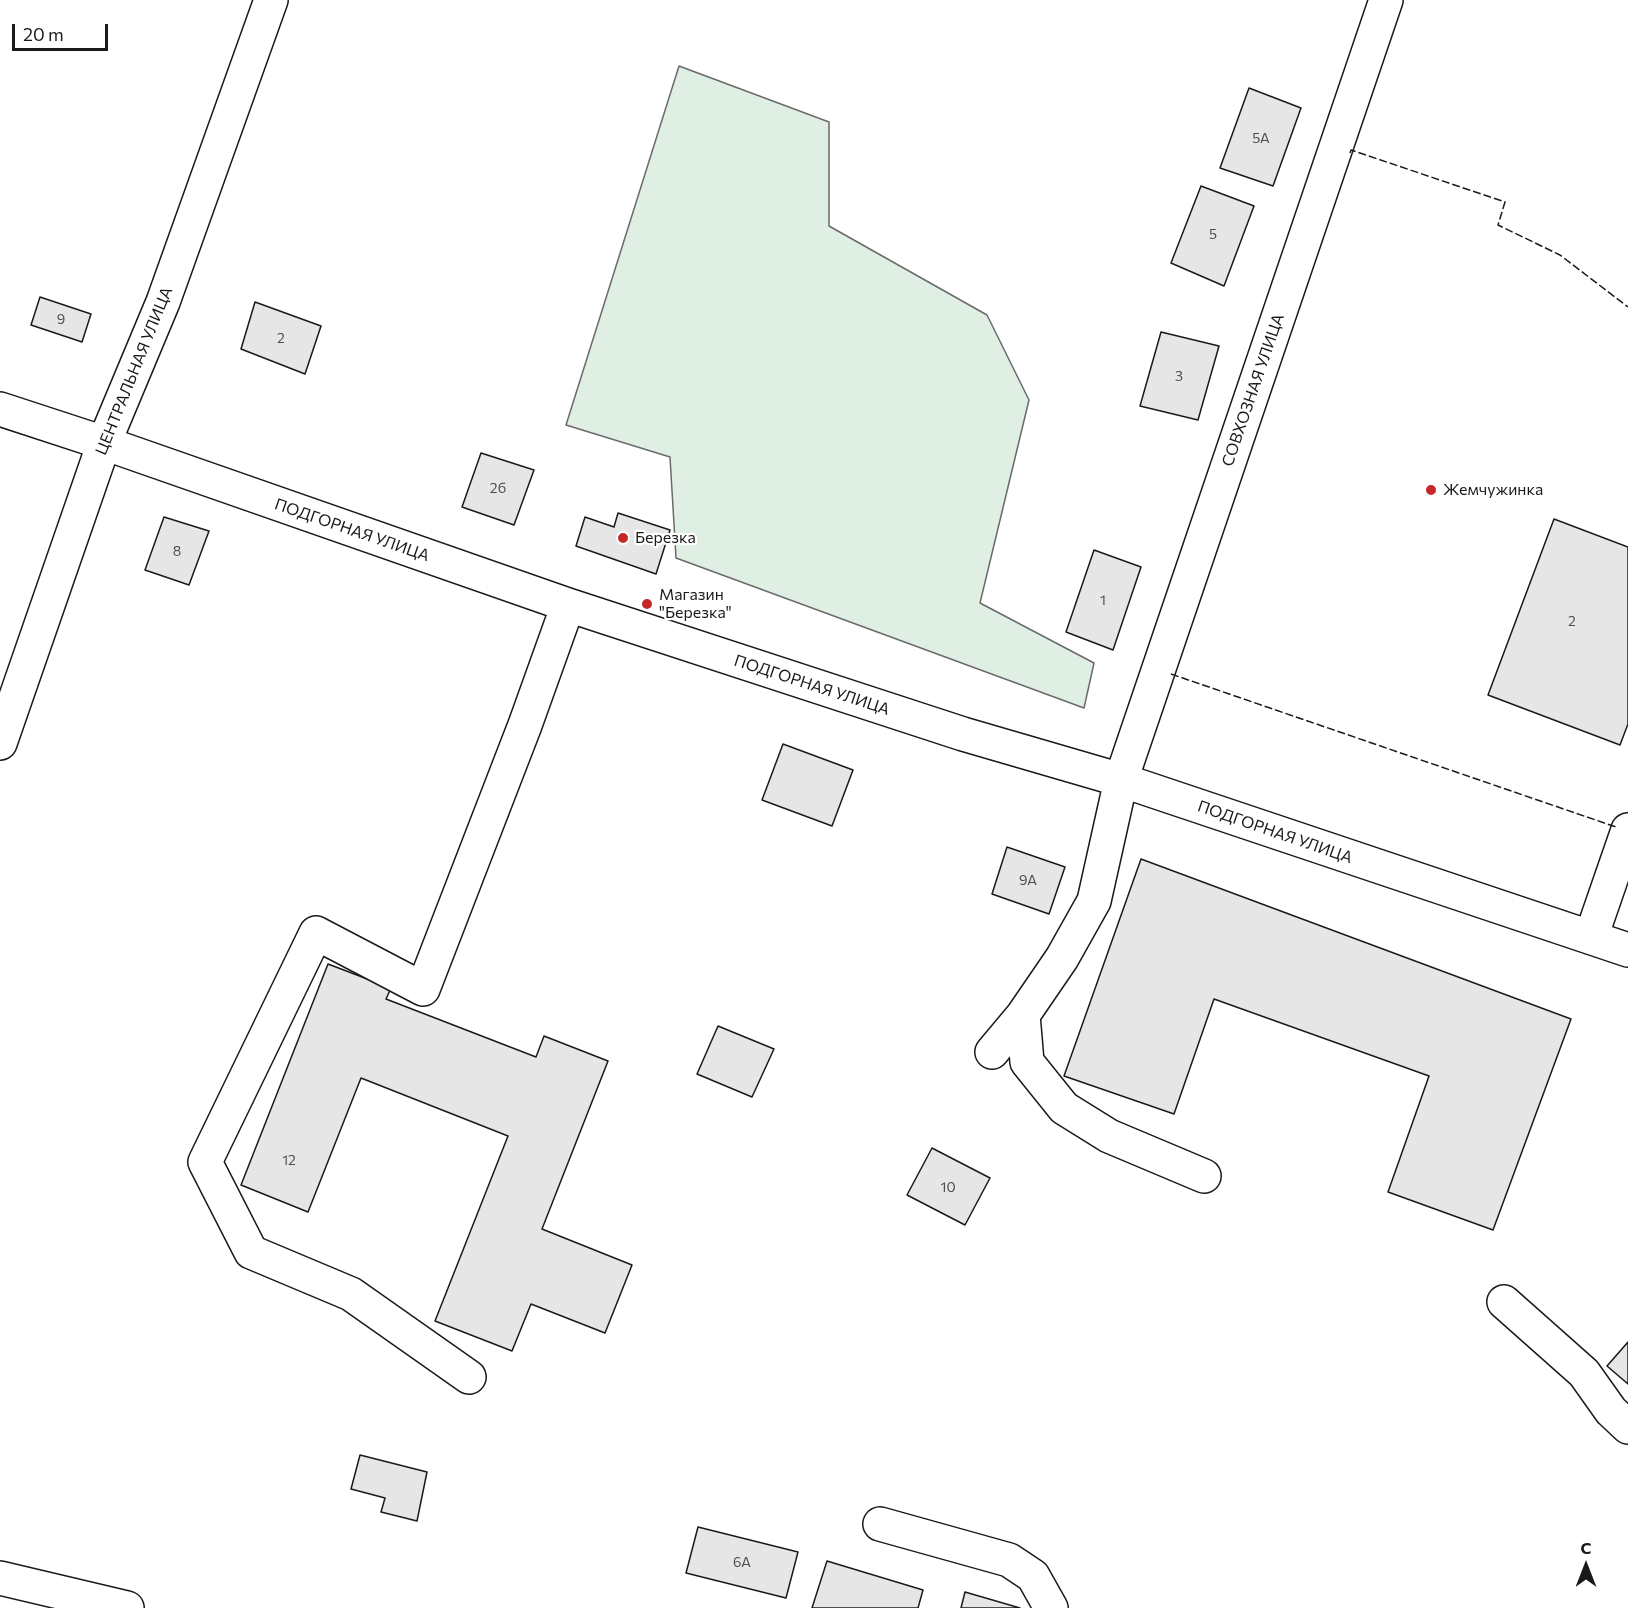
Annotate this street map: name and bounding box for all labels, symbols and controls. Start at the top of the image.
scale bar [15,12,111,50]
text: 20 m [23,23,64,45]
house number: 5А [1252,130,1270,146]
house number: 5 [1209,226,1217,242]
street label: ЦЕНТРАЛЬНАЯ УЛИЦА [91,284,177,458]
house number: 9 [57,311,65,327]
street label: СОВХОЗНАЯ УЛИЦА [1218,311,1288,469]
house number: 2 [277,330,285,346]
house number: 3 [1175,368,1183,384]
house number: 2б [490,480,506,496]
place label: Жемчужинка [1443,480,1543,500]
marker: Жемчужинка [1424,483,1438,497]
street label: ПОДГОРНАЯ УЛИЦА [272,494,432,566]
place label: Березка [635,528,696,548]
marker: Березка [616,531,630,545]
house number: 8 [173,543,181,559]
place label: Магазин "Березка" [659,585,732,623]
house number: 1 [1100,592,1106,608]
marker: Магазин "Березка" [640,597,654,611]
house number: 2 [1568,613,1576,629]
street label: ПОДГОРНАЯ УЛИЦА [732,651,892,719]
street label: ПОДГОРНАЯ УЛИЦА [1195,796,1355,868]
house number: 9А [1019,872,1037,888]
house number: 12 [282,1152,296,1168]
house number: 10 [940,1179,956,1195]
north arrow [1556,1536,1616,1596]
text: С [1581,1538,1591,1557]
house number: 6А [733,1554,751,1570]

